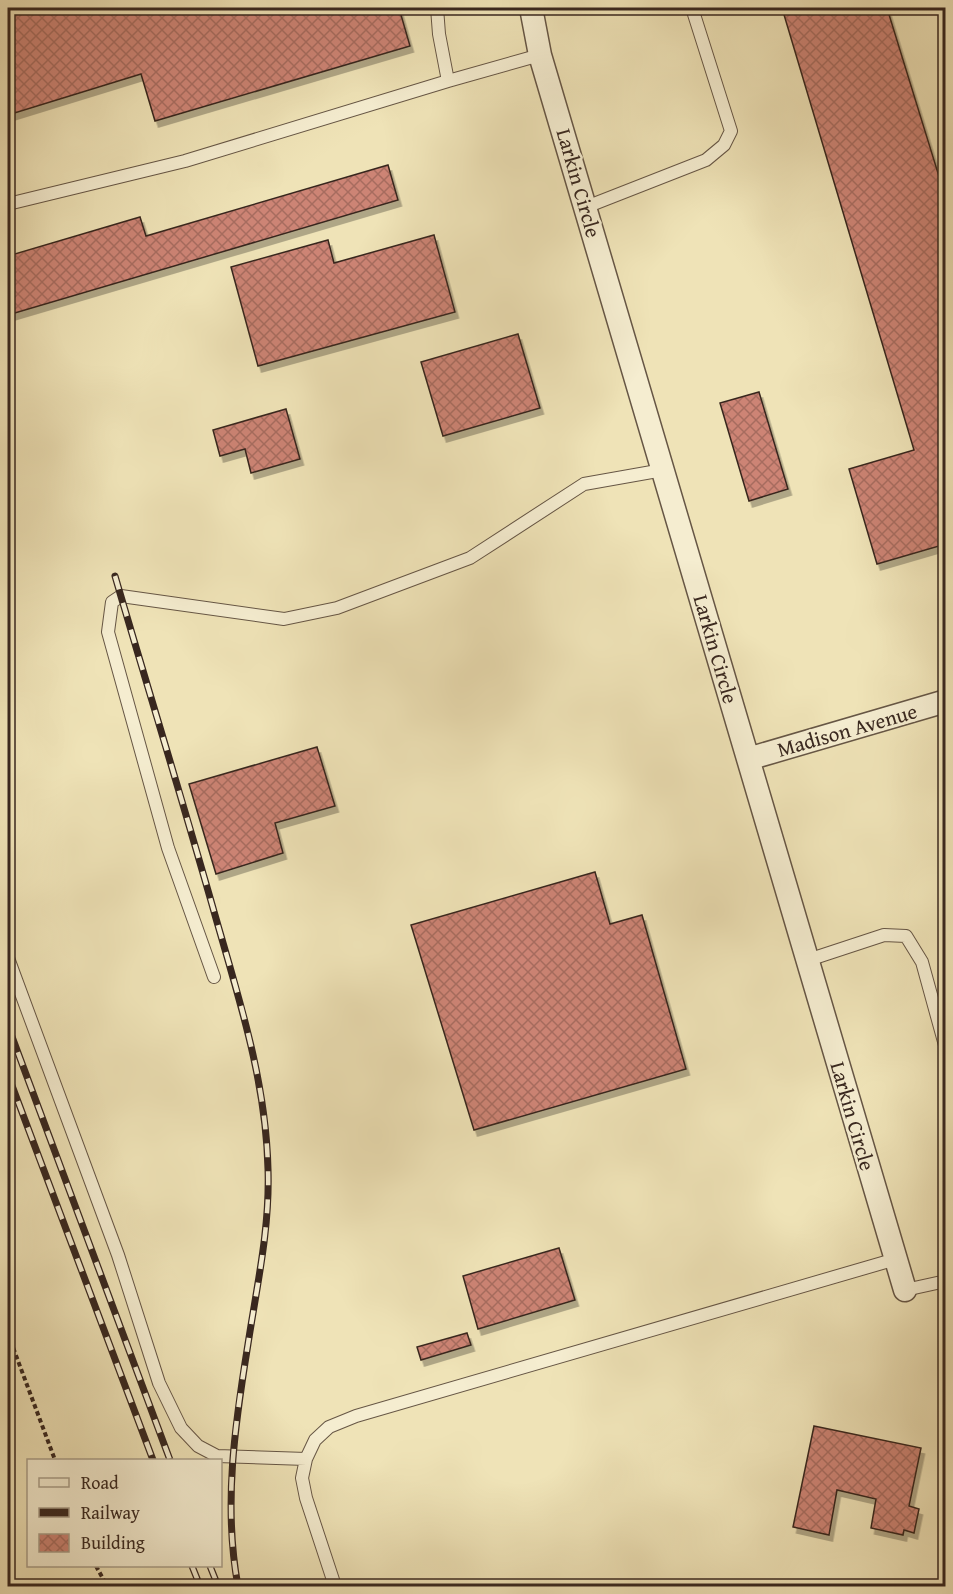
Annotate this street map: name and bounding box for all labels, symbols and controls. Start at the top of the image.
street label: Larkin Circle [549,125,609,241]
street label: Larkin Circle [686,591,746,707]
street label: Madison Avenue [773,695,921,765]
street label: Larkin Circle [823,1058,883,1174]
legend [27,1459,222,1567]
text: Road [81,1469,119,1496]
text: Railway [81,1499,140,1526]
text: Building [81,1529,145,1556]

